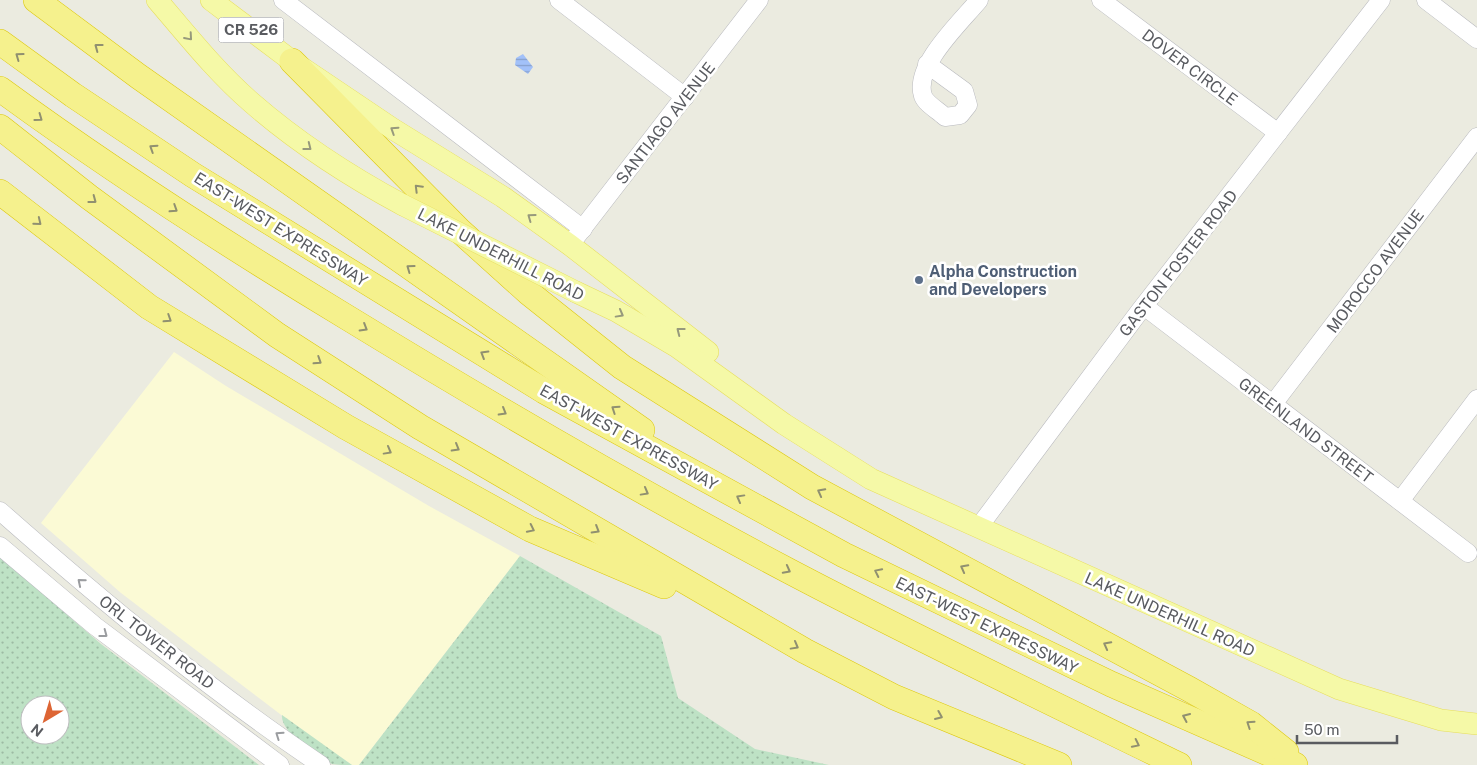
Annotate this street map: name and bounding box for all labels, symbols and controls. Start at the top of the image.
road number: CR 526 [218,18,284,42]
street label: DOVER CIRCLE [1138,25,1241,109]
one-way arrow [183,31,192,40]
one-way arrow [95,44,104,52]
one-way arrow [16,53,25,61]
street label: SANTIAGO AVENUE [612,59,719,188]
one-way arrow [33,112,43,121]
one-way arrow [390,126,399,136]
one-way arrow [302,141,311,149]
one-way arrow [149,144,158,154]
street label: EAST-WEST EXPRESSWAY [191,168,371,291]
one-way arrow [414,184,423,193]
street label: GASTON FOSTER ROAD [1115,186,1241,340]
one-way arrow [87,194,97,203]
one-way arrow [168,203,177,212]
street label: LAKE UNDERHILL ROAD [414,204,587,305]
street label: MOROCCO AVENUE [1323,206,1428,337]
one-way arrow [527,214,536,223]
one-way arrow [32,217,41,225]
place label: Alpha Construction and Developers [929,262,1077,299]
one-way arrow [406,265,416,274]
marker: Alpha Construction and Developers [913,274,925,286]
one-way arrow [615,307,624,317]
one-way arrow [163,313,172,322]
one-way arrow [359,321,368,331]
one-way arrow [677,328,686,336]
one-way arrow [480,351,489,361]
one-way arrow [313,355,322,365]
street label: GREENLAND STREET [1235,374,1377,487]
street label: EAST-WEST EXPRESSWAY [536,381,721,495]
one-way arrow [498,406,507,416]
one-way arrow [611,406,620,416]
one-way arrow [450,441,459,451]
one-way arrow [383,444,392,454]
one-way arrow [639,486,648,496]
one-way arrow [817,488,826,498]
one-way arrow [737,495,746,505]
one-way arrow [526,523,535,533]
one-way arrow [590,524,599,534]
one-way arrow [782,564,791,574]
one-way arrow [960,564,969,574]
one-way arrow [874,567,883,578]
street label: LAKE UNDERHILL ROAD [1082,568,1258,661]
street label: EAST-WEST EXPRESSWAY [892,573,1081,678]
one-way arrow [77,579,86,588]
street label: ORL TOWER ROAD [95,592,218,693]
one-way arrow [98,628,107,636]
one-way arrow [790,640,799,650]
one-way arrow [1104,641,1113,651]
north arrow [20,695,70,745]
one-way arrow [934,710,943,720]
scale bar [1297,712,1397,744]
one-way arrow [1182,713,1191,723]
one-way arrow [1246,720,1255,730]
text: N [28,721,46,740]
text: 50 m [1304,721,1339,738]
one-way arrow [275,732,284,741]
one-way arrow [1131,738,1140,748]

